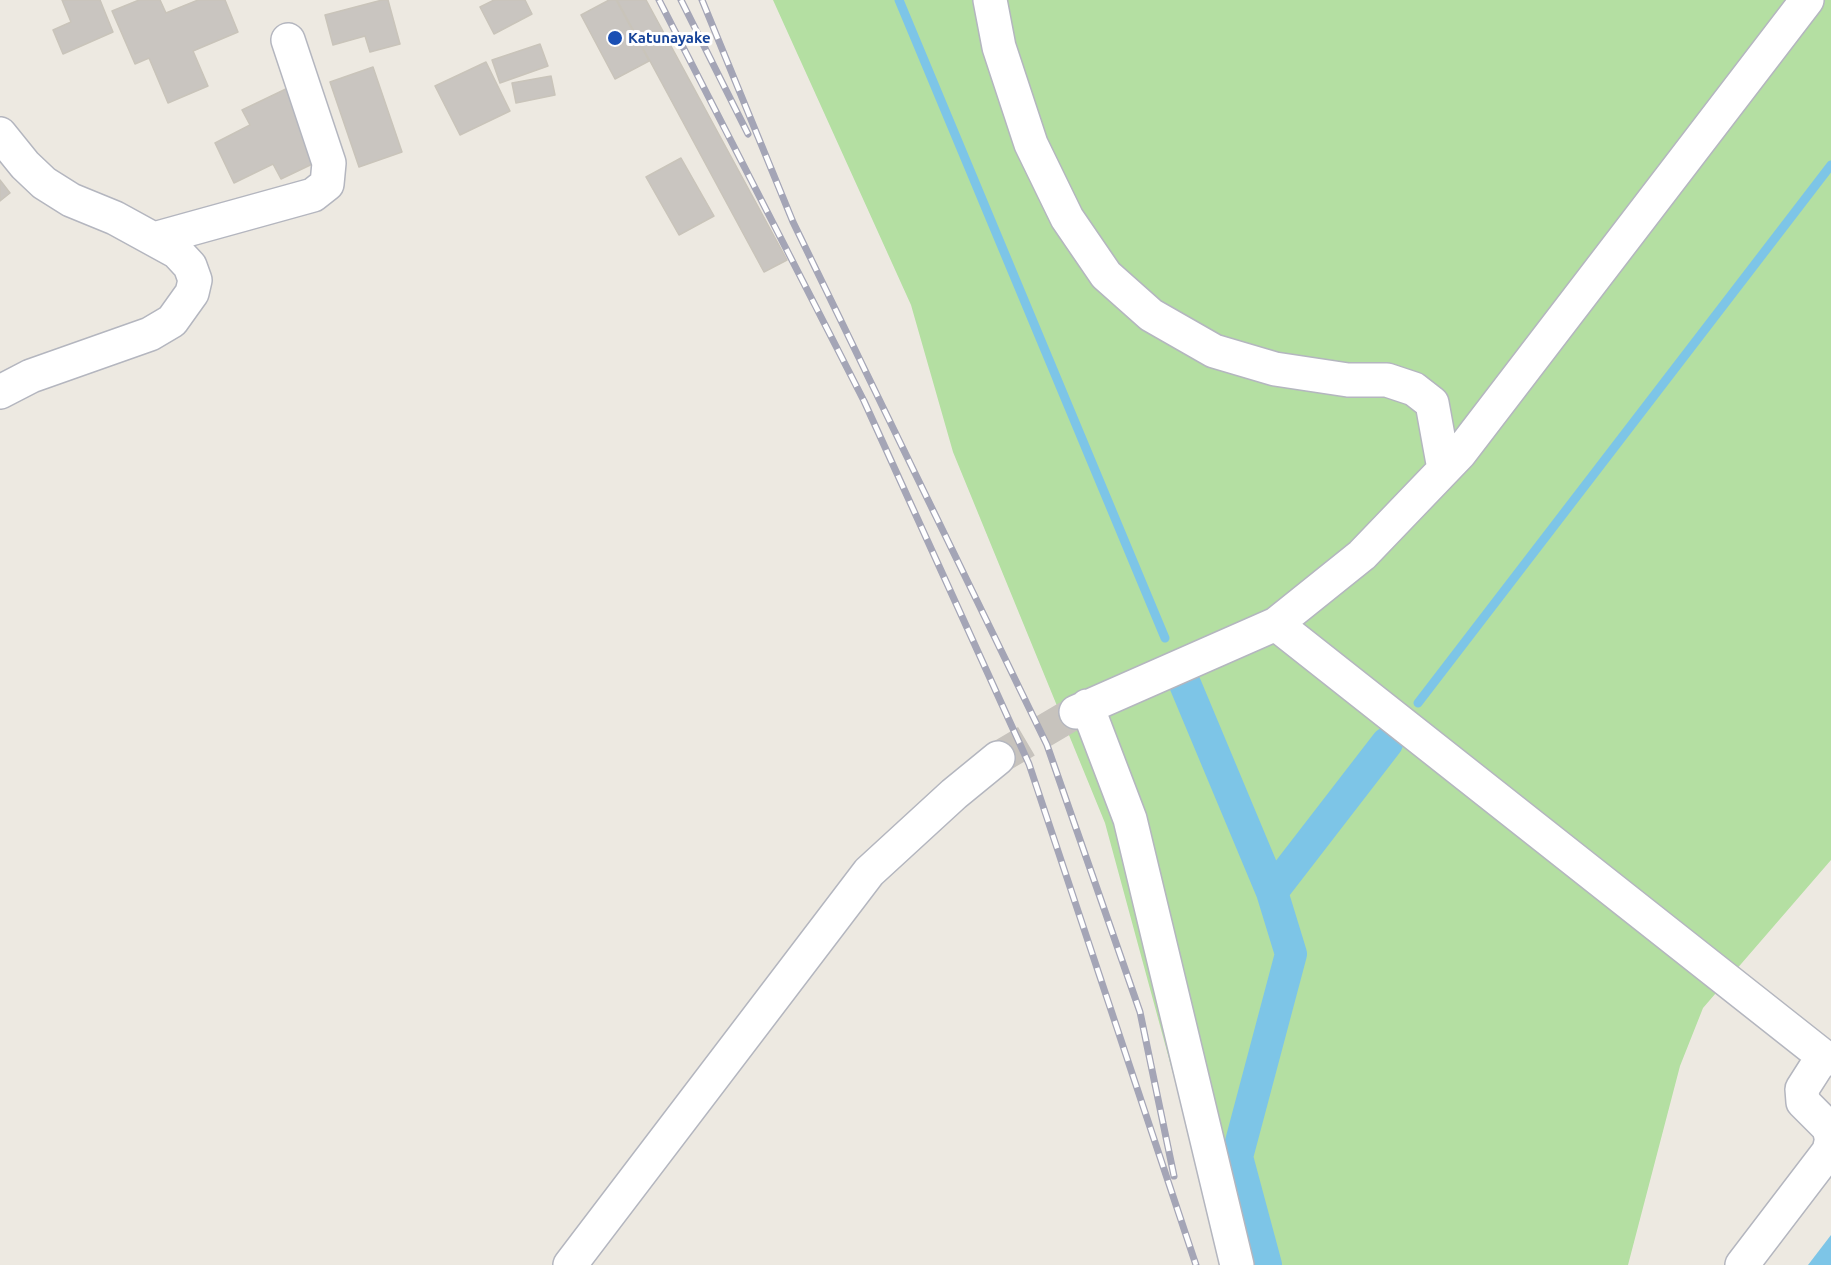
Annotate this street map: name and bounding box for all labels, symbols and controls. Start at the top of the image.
marker: Katunayake [606,29,624,47]
place label: Katunayake [628,29,711,47]

